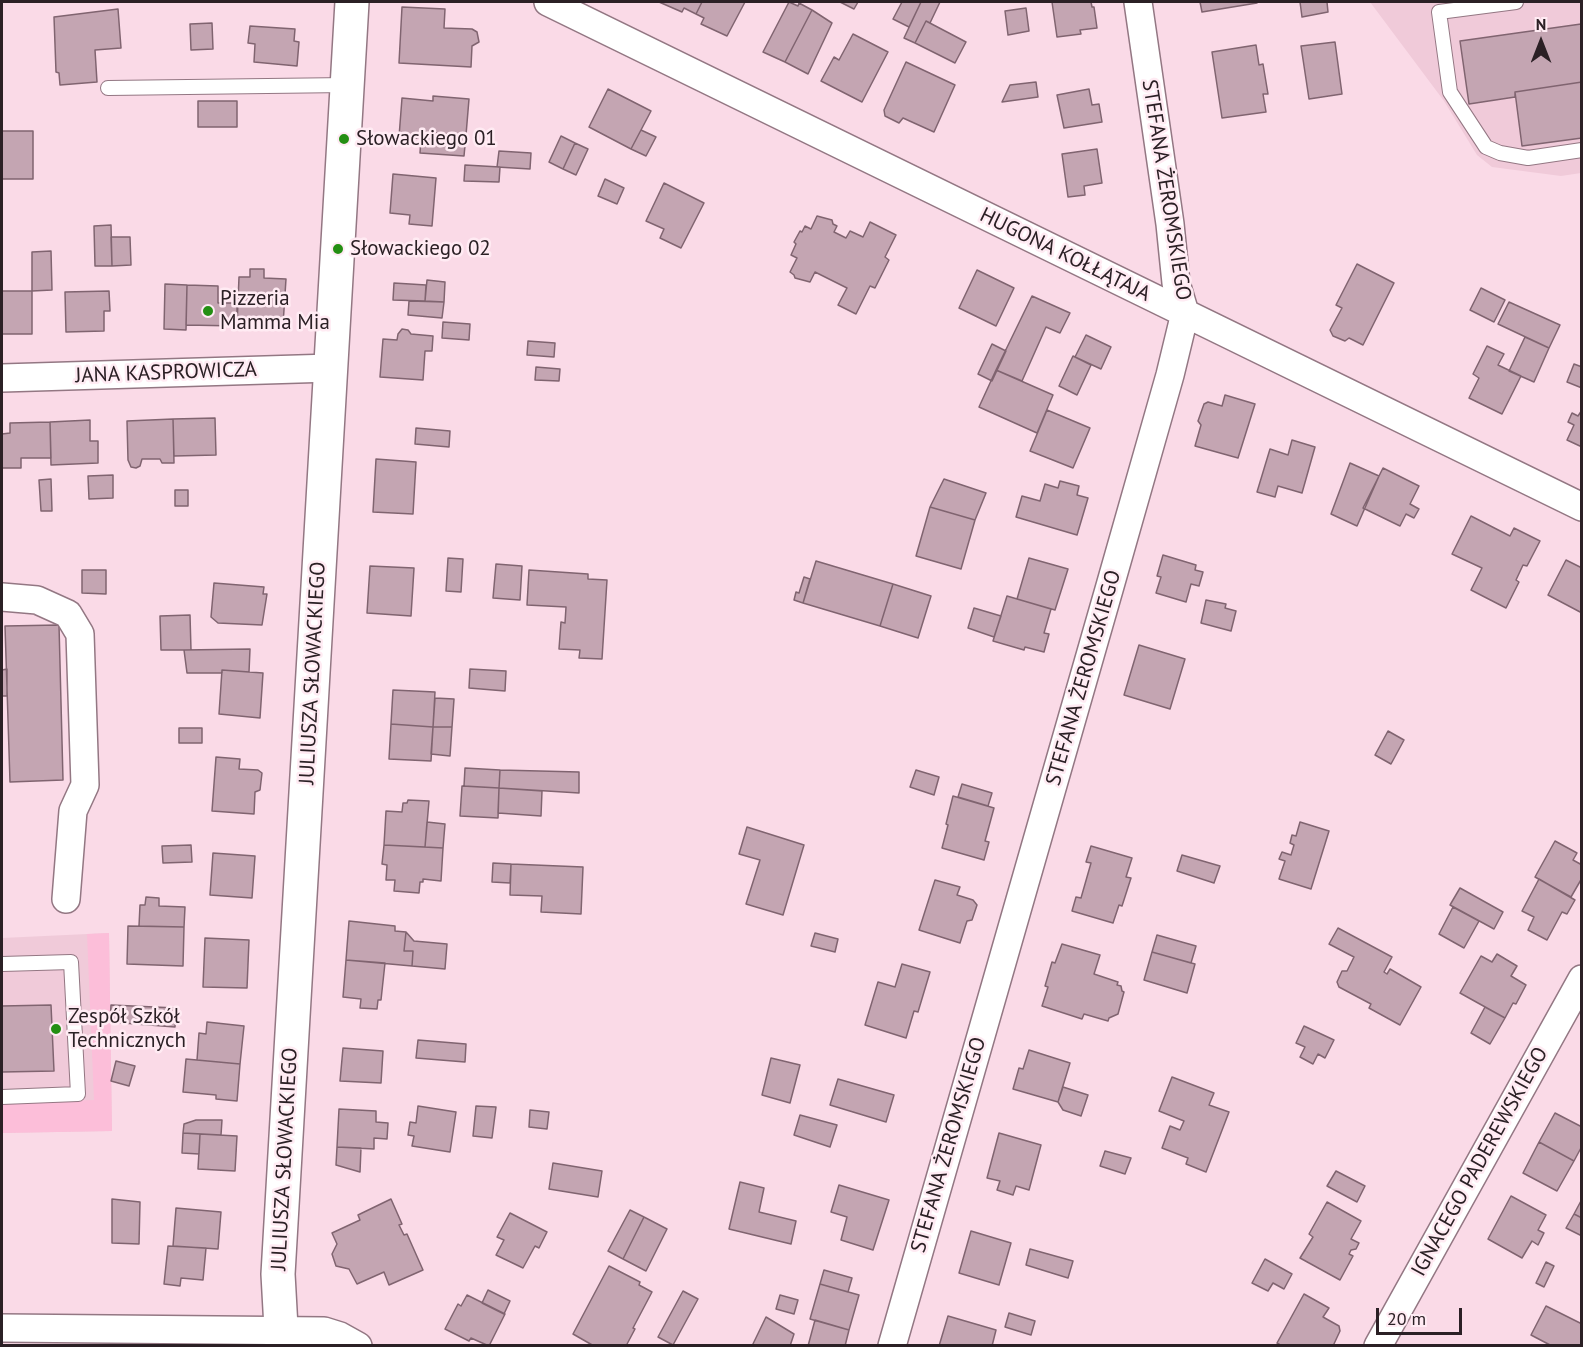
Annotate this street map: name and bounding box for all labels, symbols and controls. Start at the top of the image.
north arrow [1511,12,1571,72]
text: N [1536,14,1546,34]
street label: STEFANA ŻEROMSKIEGO [1136,78,1196,302]
place label: Słowackiego 01 [356,126,497,152]
marker: Słowackiego 01 [337,132,351,146]
street label: HUGONA KOŁŁĄTAJA [976,203,1154,307]
place label: Słowackiego 02 [350,236,491,262]
marker: Słowackiego 02 [331,242,345,256]
place label: Pizzeria Mamma Mia [220,286,330,336]
marker: Pizzeria Mamma Mia [201,304,215,318]
street label: JANA KASPROWICZA [75,357,257,389]
street label: JULIUSZA SŁOWACKIEGO [295,561,331,785]
street label: STEFANA ŻEROMSKIEGO [1041,567,1127,789]
place label: Zespół Szkół Technicznych [68,1004,186,1054]
marker: Zespół Szkół Technicznych [49,1022,63,1036]
street label: STEFANA ŻEROMSKIEGO [906,1034,992,1256]
street label: IGNACEGO PADEREWSKIEGO [1406,1043,1554,1281]
street label: JULIUSZA SŁOWACKIEGO [267,1047,303,1271]
scale bar [1379,1296,1464,1334]
text: 20 m [1387,1307,1426,1330]

